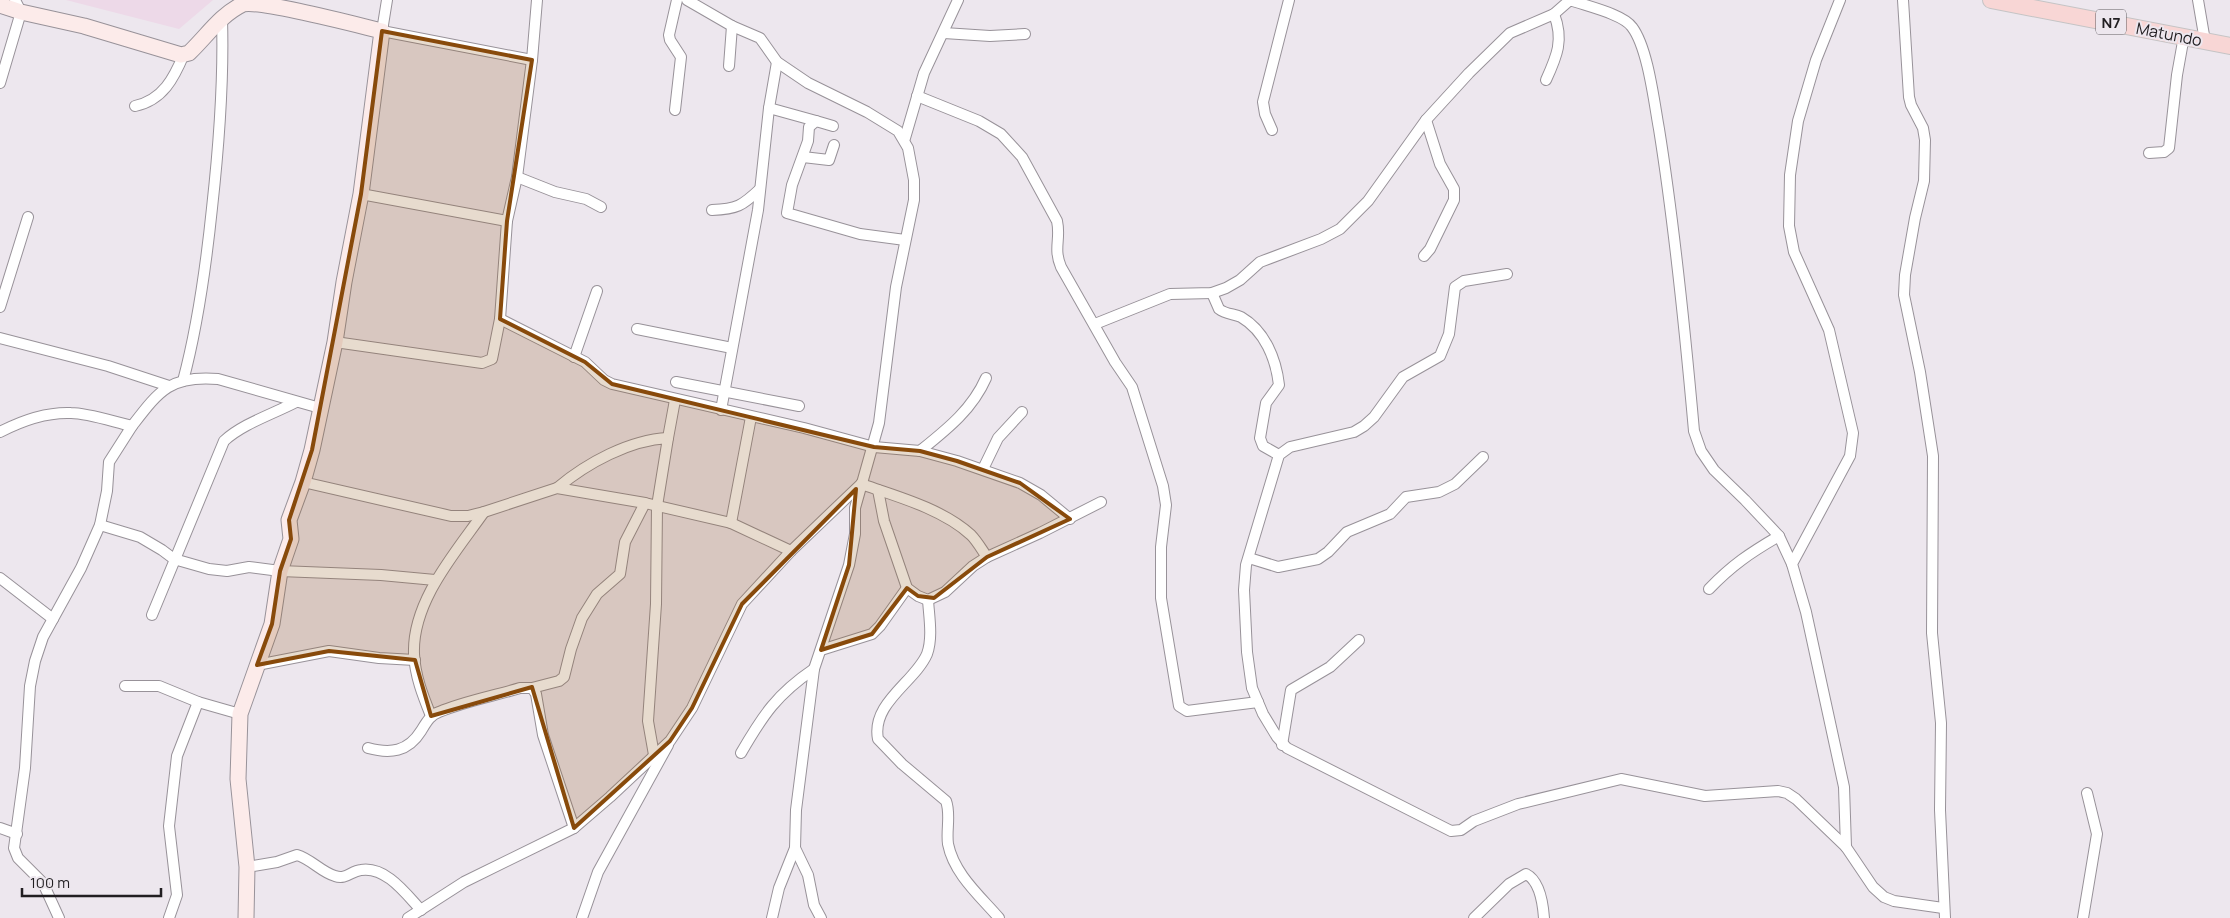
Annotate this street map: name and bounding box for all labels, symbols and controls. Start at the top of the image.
road number: N7 [2096,10,2126,34]
street label: Matundo [2134,17,2204,51]
scale bar [22,866,161,898]
text: 100 m [30,872,70,893]

